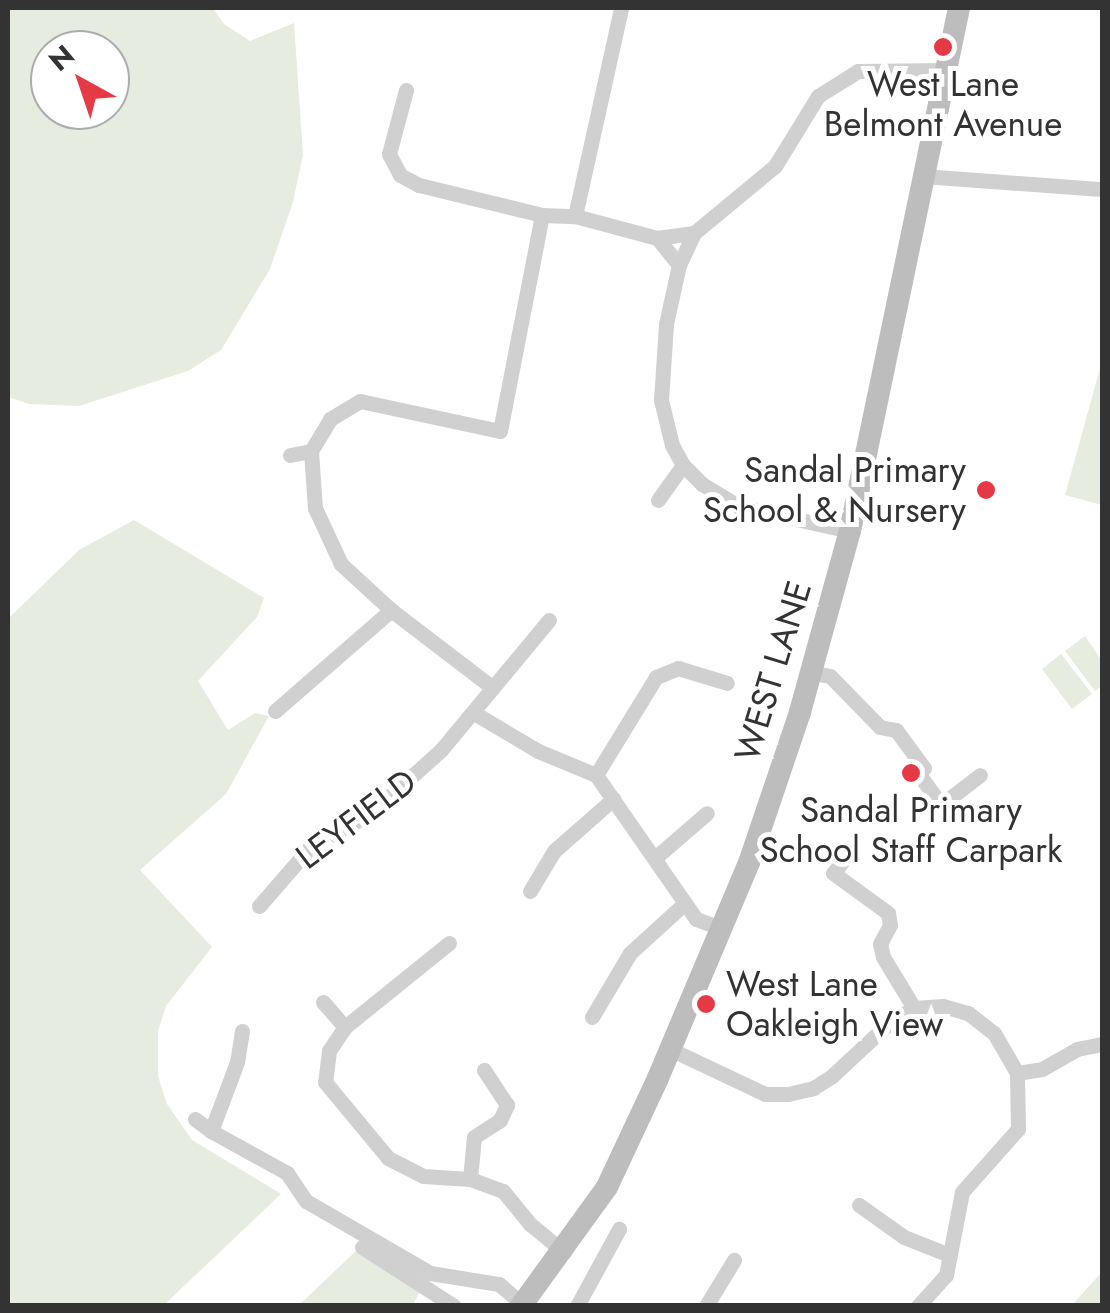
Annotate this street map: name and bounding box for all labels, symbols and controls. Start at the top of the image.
north arrow [30,30,130,130]
text: N [40,35,83,81]
marker: West Lane Belmont Avenue [932,36,954,58]
place label: West Lane Belmont Avenue [824,63,1062,145]
place label: Sandal Primary School & Nursery [703,449,966,531]
marker: Sandal Primary School & Nursery [975,479,997,501]
street label: WEST LANE [726,576,820,766]
street label: LEYFIELD [288,760,424,878]
marker: Sandal Primary School Staff Carpark [900,762,922,784]
place label: Sandal Primary School Staff Carpark [760,789,1062,871]
place label: West Lane Oakleigh View [726,963,943,1045]
marker: West Lane Oakleigh View [695,993,717,1015]

